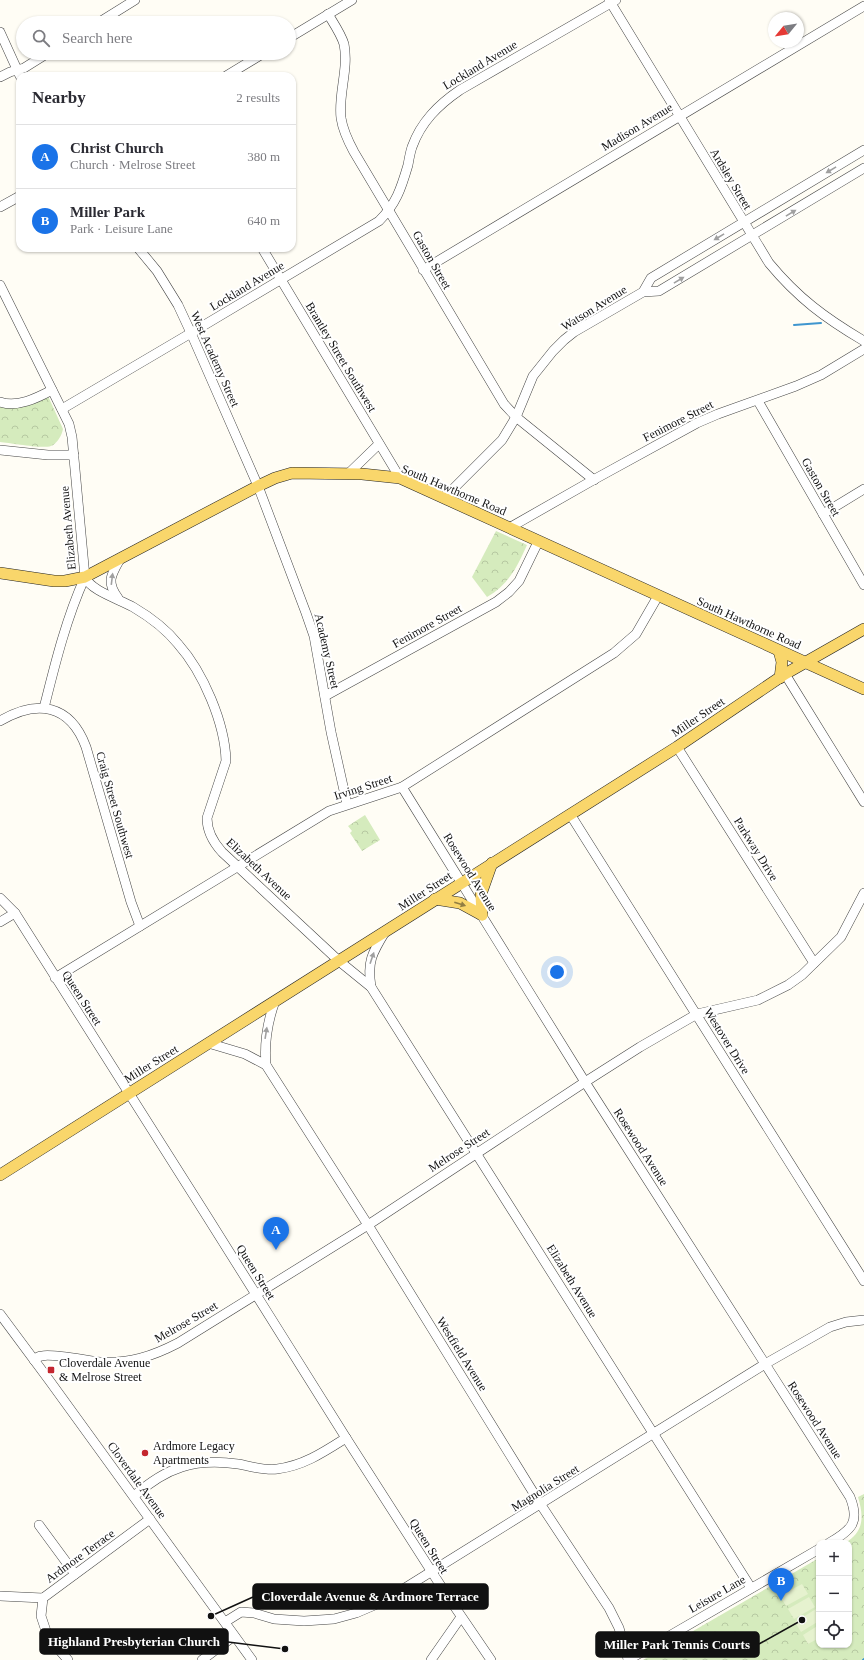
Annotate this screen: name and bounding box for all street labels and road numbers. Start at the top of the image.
street label: Lockland Avenue [440,37,520,93]
street label: Madison Avenue [599,100,675,154]
street label: Ardsley Street [707,146,755,213]
street label: Gaston Street [410,228,455,292]
street label: Lockland Avenue [207,258,287,314]
street label: Watson Avenue [559,282,629,334]
street label: Brantley Street Southwest [303,300,380,415]
street label: West Academy Street [188,309,243,409]
street label: Fenimore Street [641,397,716,445]
street label: Gaston Street [799,455,844,519]
street label: South Hawthorne Road [399,462,509,518]
street label: Elizabeth Avenue [57,486,79,570]
street label: South Hawthorne Road [695,594,803,652]
street label: Fenimore Street [390,601,465,651]
street label: Academy Street [312,612,343,691]
street label: Miller Street [669,694,728,740]
street label: Craig Street Southwest [93,750,137,861]
street label: Irving Street [332,771,394,803]
street label: Parkway Drive [731,815,781,883]
street label: Rosewood Avenue [440,830,500,914]
street label: Elizabeth Avenue [223,835,295,903]
street label: Miller Street [396,868,455,913]
street label: Queen Street [59,968,105,1028]
street label: Westover Drive [701,1005,753,1077]
street label: Miller Street [121,1042,181,1086]
street label: Rosewood Avenue [611,1106,671,1188]
street label: Melrose Street [426,1125,493,1175]
street label: Queen Street [234,1242,279,1303]
street label: Elizabeth Avenue [544,1242,600,1320]
street label: Melrose Street [152,1298,221,1346]
street label: Westfield Avenue [434,1314,490,1394]
street label: Rosewood Avenue [785,1379,845,1461]
street label: Cloverdale Avenue [104,1439,170,1521]
street label: Magnolia Street [509,1461,582,1514]
street label: Queen Street [407,1516,452,1577]
street label: Ardmore Terrace [43,1526,117,1586]
street label: Leisure Lane [686,1572,748,1616]

